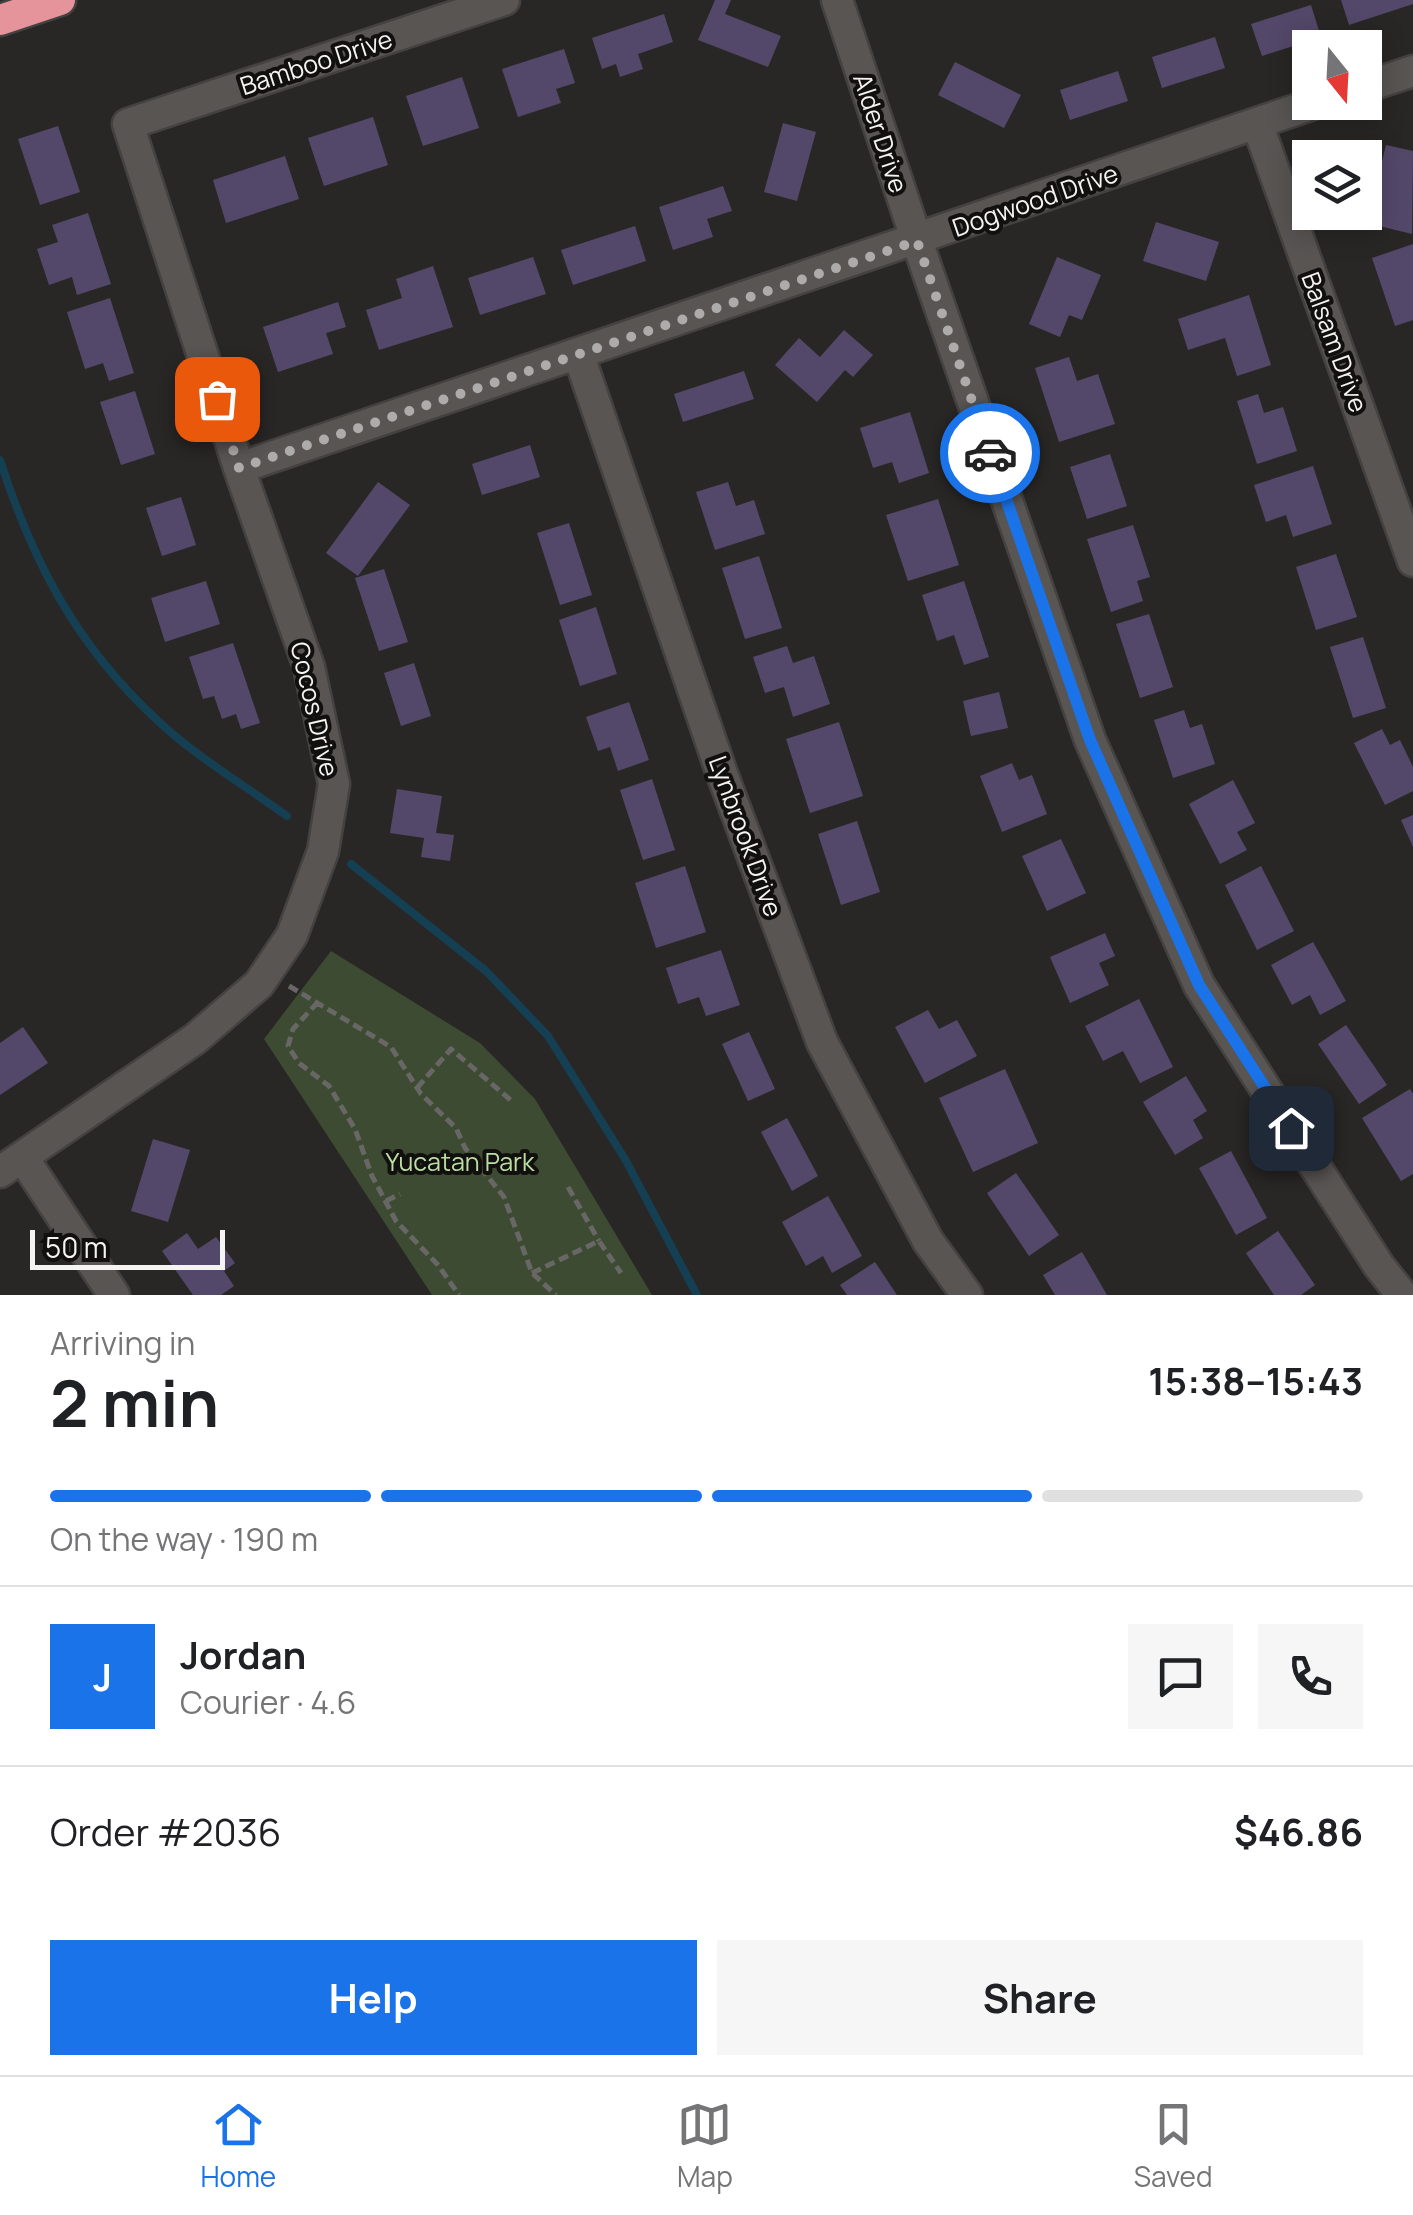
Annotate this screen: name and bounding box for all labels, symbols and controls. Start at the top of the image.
street label: Bamboo Drive [235,21,397,103]
north arrow [1292,30,1382,120]
map controls [1292,30,1382,230]
street label: Alder Drive [845,69,917,197]
button: layers [1292,140,1382,230]
street label: Dogwood Drive [948,155,1122,245]
street label: Balsam Drive [1293,267,1377,417]
pin [175,357,260,442]
icon: bag [190,372,245,427]
courier [940,403,1040,503]
icon: car [963,426,1018,481]
street label: Cocos Drive [282,638,348,780]
street label: Lynbrook Drive [701,751,791,921]
pin [1249,1086,1334,1171]
icon: home [1264,1101,1319,1156]
park label: Yucatan Park [386,1144,535,1179]
scale bar [30,1225,225,1270]
text: 50 m [45,1228,108,1266]
text: Arriving in [50,1321,195,1365]
text: 15:38–15:43 [1148,1354,1363,1406]
text: 2 min [50,1358,219,1447]
text: On the way · 190 m [50,1517,318,1561]
button: chat [1128,1624,1233,1729]
button: phone [1258,1624,1363,1729]
text: Jordan [180,1628,306,1680]
text: J [93,1650,112,1702]
text: Courier · 4.6 [180,1680,356,1724]
text: Order #2036 [50,1805,281,1857]
text: $46.86 [1234,1805,1363,1857]
button: Help [50,1940,697,2055]
button: Share [717,1940,1363,2055]
tab: Home [200,2097,276,2195]
tab: Map [677,2097,733,2195]
tab: Saved [1134,2097,1213,2195]

